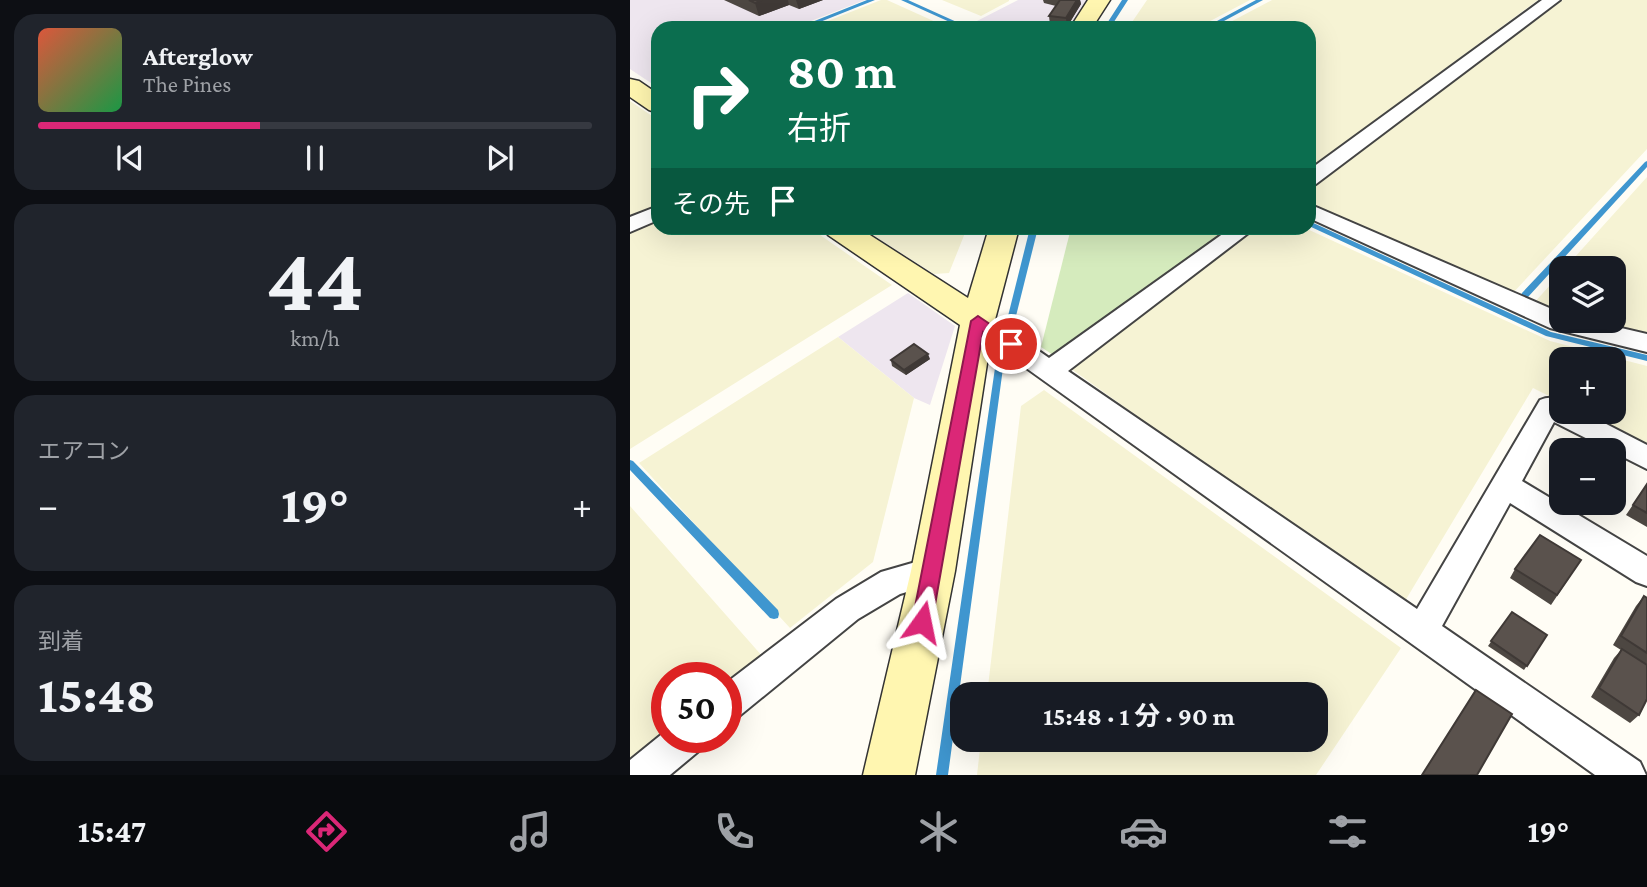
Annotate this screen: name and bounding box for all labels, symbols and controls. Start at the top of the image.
text: Afterglow [143,42,253,71]
text: 80 m [787,44,896,99]
icon: right [672,49,763,140]
text: The Pines [143,71,231,97]
text: 右折 [787,110,851,146]
icon: previous [111,139,149,177]
icon: pause [296,139,334,177]
icon: next [481,139,519,177]
icon: arrive [764,182,802,220]
text: その先 [672,190,750,219]
text: 44 [266,228,364,330]
map controls [1549,256,1626,515]
button: layers [1549,256,1626,333]
pin [981,314,1041,374]
text: km/h [290,325,340,351]
icon: arrive [992,325,1030,363]
button: + [1549,347,1626,424]
text: エアコン [38,438,130,464]
button: − [1549,438,1626,515]
text: 19° [281,475,349,533]
text: − [38,484,58,526]
text: + [572,484,592,526]
position arrow [885,585,959,659]
text: 到着 [38,628,84,654]
speed limit sign: 50 [651,662,742,753]
text: 15:48 [38,665,156,723]
text: 15:48 · 1 分 · 90 m [1043,702,1235,731]
icon: directions [302,807,351,856]
icon: music [506,807,555,856]
icon: phone [710,807,759,856]
icon: climate [914,807,963,856]
icon: car [1119,807,1168,856]
icon: filters [1323,807,1372,856]
text: 15:47 [78,813,146,849]
text: 19° [1527,813,1569,849]

